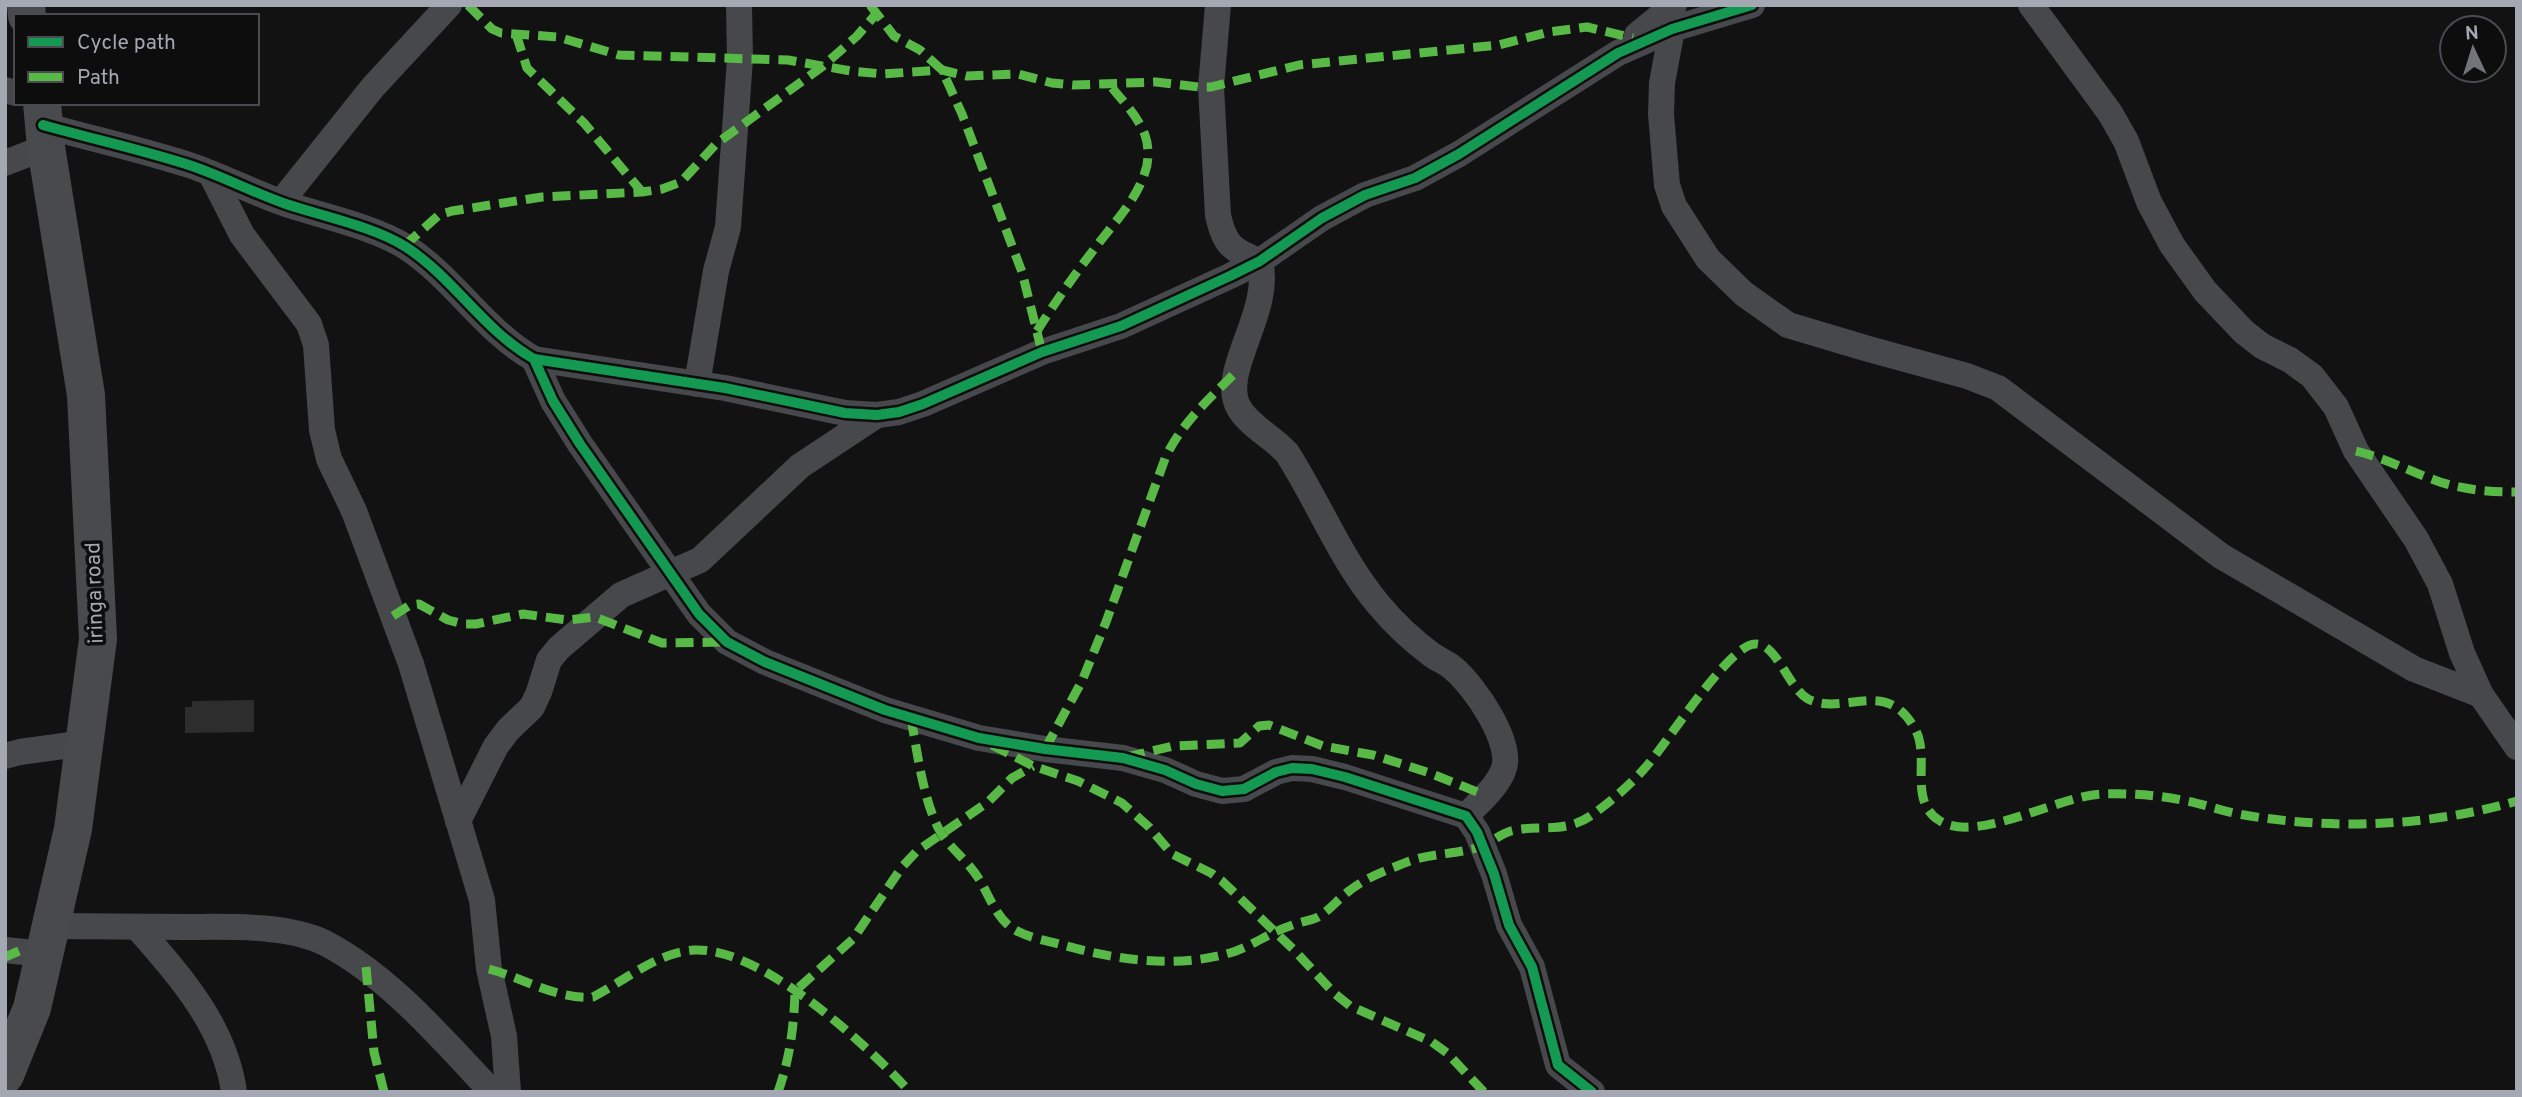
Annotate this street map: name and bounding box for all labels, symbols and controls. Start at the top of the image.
legend [14,14,259,105]
north arrow [2438,14,2508,84]
text: N [2464,22,2480,46]
text: Cycle path [77,30,176,57]
text: Path [77,65,120,92]
street label: iringa road [80,542,111,644]

